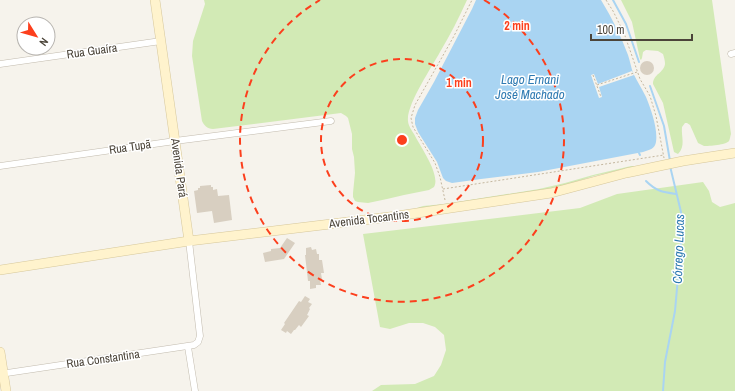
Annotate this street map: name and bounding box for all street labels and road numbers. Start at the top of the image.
street label: Rua Guaíra [66,39,119,62]
street label: Rua Tupã [108,136,153,158]
street label: Avenida Pará [167,136,191,199]
street label: Avenida Tocantins [327,206,410,232]
street label: Rua Constantina [65,346,141,372]

